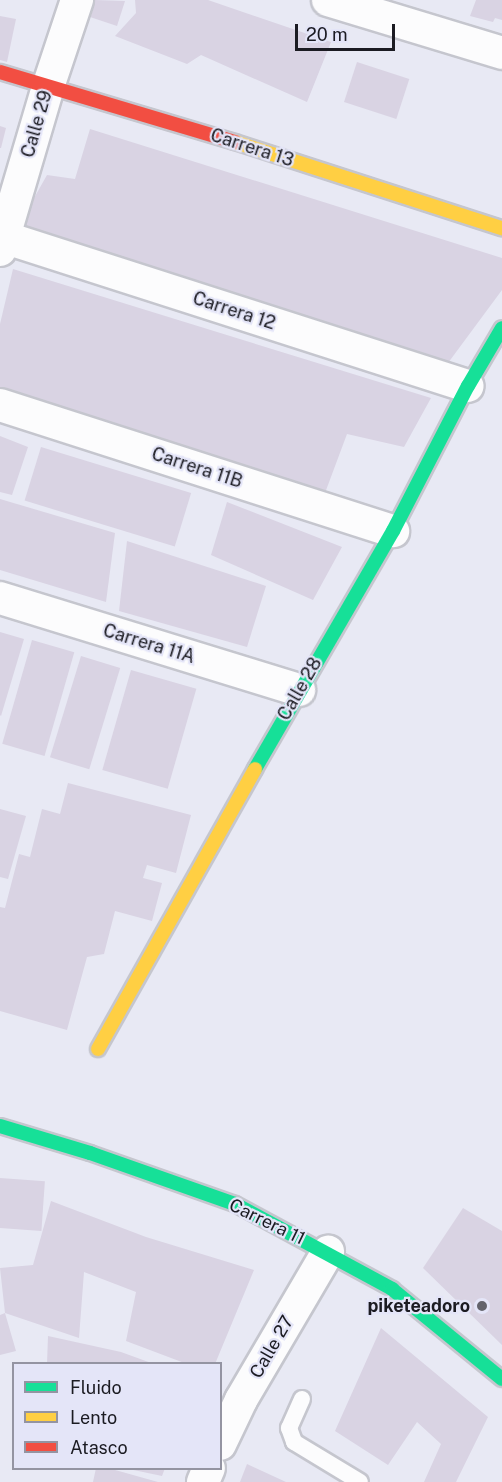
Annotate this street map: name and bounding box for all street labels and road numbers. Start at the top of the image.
street label: Calle 29 [17,88,57,160]
street label: Carrera 13 [208,124,296,172]
street label: Carrera 12 [190,288,278,334]
street label: Carrera 11B [149,443,245,493]
street label: Carrera 11A [101,620,197,668]
street label: Calle 28 [273,654,327,724]
street label: Carrera 11 [225,1194,309,1250]
street label: Calle 27 [246,1312,298,1382]

